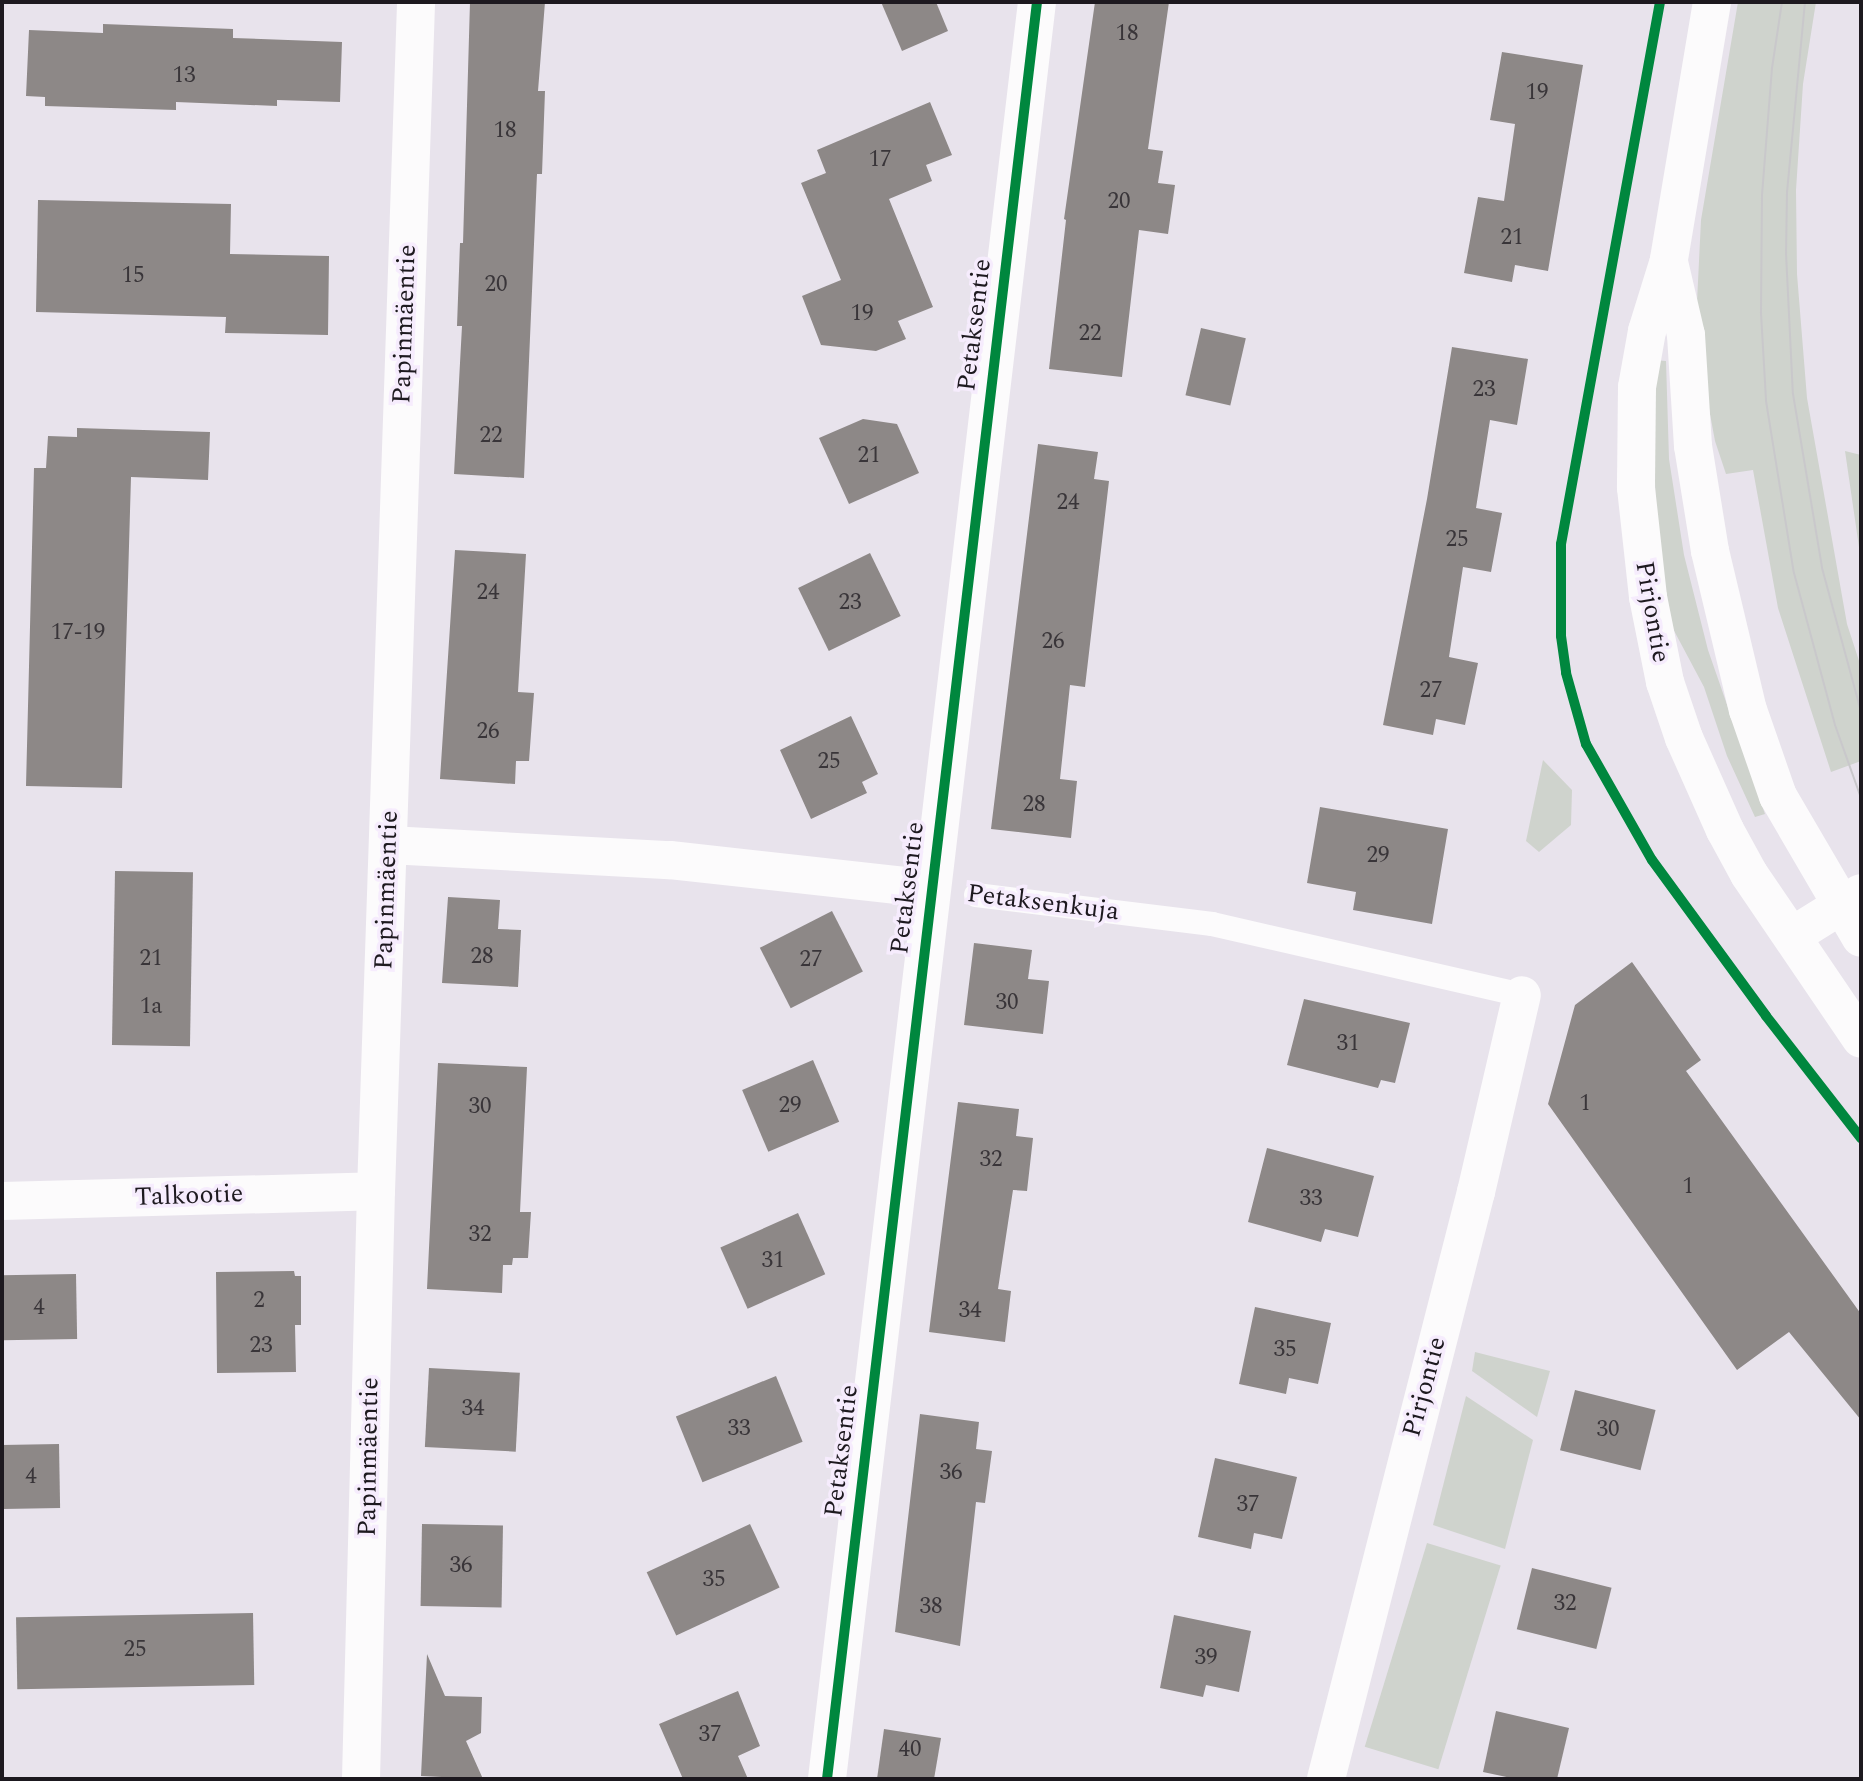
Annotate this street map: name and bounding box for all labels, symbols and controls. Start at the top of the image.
house number: 18 [1116,20,1138,48]
house number: 13 [173,62,195,90]
house number: 19 [1526,79,1548,107]
house number: 18 [494,117,516,145]
house number: 17 [869,146,891,174]
house number: 20 [1108,188,1130,216]
house number: 21 [1501,224,1523,252]
street label: Papinmäentie [387,244,423,404]
street label: Petaksentie [951,257,999,393]
house number: 15 [122,262,144,290]
house number: 20 [485,271,507,299]
house number: 19 [851,300,873,328]
house number: 22 [1079,320,1101,348]
house number: 23 [1473,376,1495,404]
house number: 22 [480,422,502,450]
house number: 21 [858,442,880,470]
house number: 24 [1057,489,1079,517]
house number: 25 [1446,526,1468,554]
street label: Pirjontie [1628,559,1676,665]
house number: 24 [477,579,499,607]
house number: 23 [839,589,861,617]
house number: 17-19 [51,619,105,647]
house number: 26 [1042,628,1064,656]
house number: 27 [1420,677,1442,705]
house number: 26 [477,718,499,746]
house number: 25 [818,748,840,776]
house number: 28 [1023,791,1045,819]
street label: Papinmäentie [369,810,405,970]
street label: Petaksentie [884,820,932,956]
house number: 29 [1367,842,1389,870]
street label: Petaksenkuja [965,878,1121,928]
house number: 28 [471,943,493,971]
house number: 21 [140,945,162,973]
house number: 27 [800,946,822,974]
house number: 30 [996,989,1018,1017]
house number: 1a [140,993,162,1021]
house number: 31 [1337,1030,1359,1058]
house number: 1 [1579,1090,1591,1118]
house number: 29 [779,1092,801,1120]
house number: 30 [469,1093,491,1121]
house number: 32 [980,1146,1002,1174]
house number: 1 [1682,1173,1694,1201]
street label: Talkootie [134,1179,244,1213]
house number: 33 [1300,1185,1322,1213]
house number: 32 [469,1221,491,1249]
house number: 31 [762,1247,784,1275]
house number: 2 [253,1287,265,1315]
house number: 4 [33,1294,45,1322]
house number: 34 [959,1297,981,1325]
house number: 23 [250,1332,272,1360]
street label: Pirjontie [1397,1334,1453,1440]
house number: 35 [1274,1336,1296,1364]
street label: Papinmäentie [352,1377,386,1537]
street label: Petaksentie [818,1383,866,1519]
house number: 34 [462,1395,484,1423]
house number: 33 [728,1415,750,1443]
house number: 30 [1597,1416,1619,1444]
house number: 36 [940,1459,962,1487]
house number: 4 [25,1463,37,1491]
house number: 37 [1237,1491,1259,1519]
house number: 36 [450,1552,472,1580]
house number: 35 [703,1566,725,1594]
house number: 32 [1554,1590,1576,1618]
house number: 38 [920,1593,942,1621]
house number: 25 [124,1636,146,1664]
house number: 39 [1195,1644,1217,1672]
house number: 37 [699,1721,721,1749]
house number: 40 [899,1736,921,1764]

